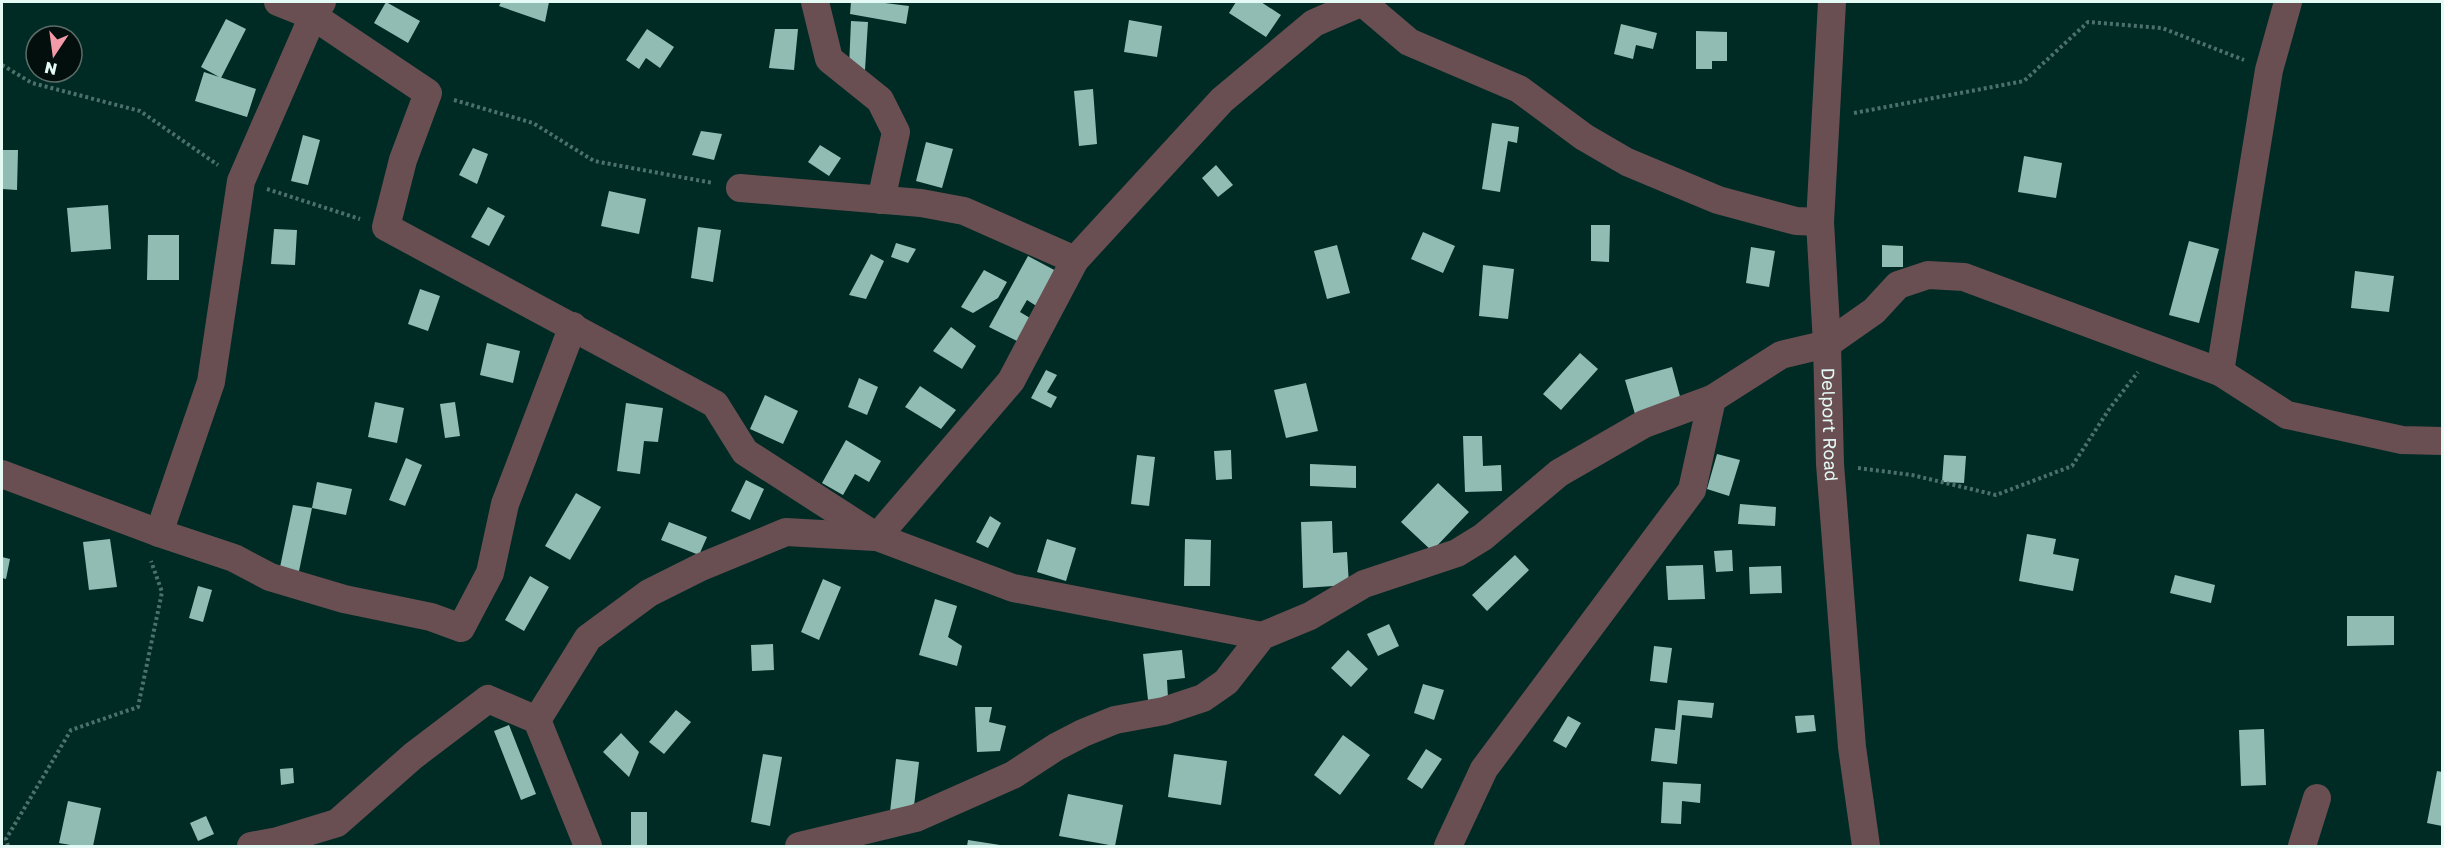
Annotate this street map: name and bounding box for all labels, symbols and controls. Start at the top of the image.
north arrow [24,24,84,84]
text: N [42,58,59,80]
street label: Delport Road [1818,367,1843,482]

